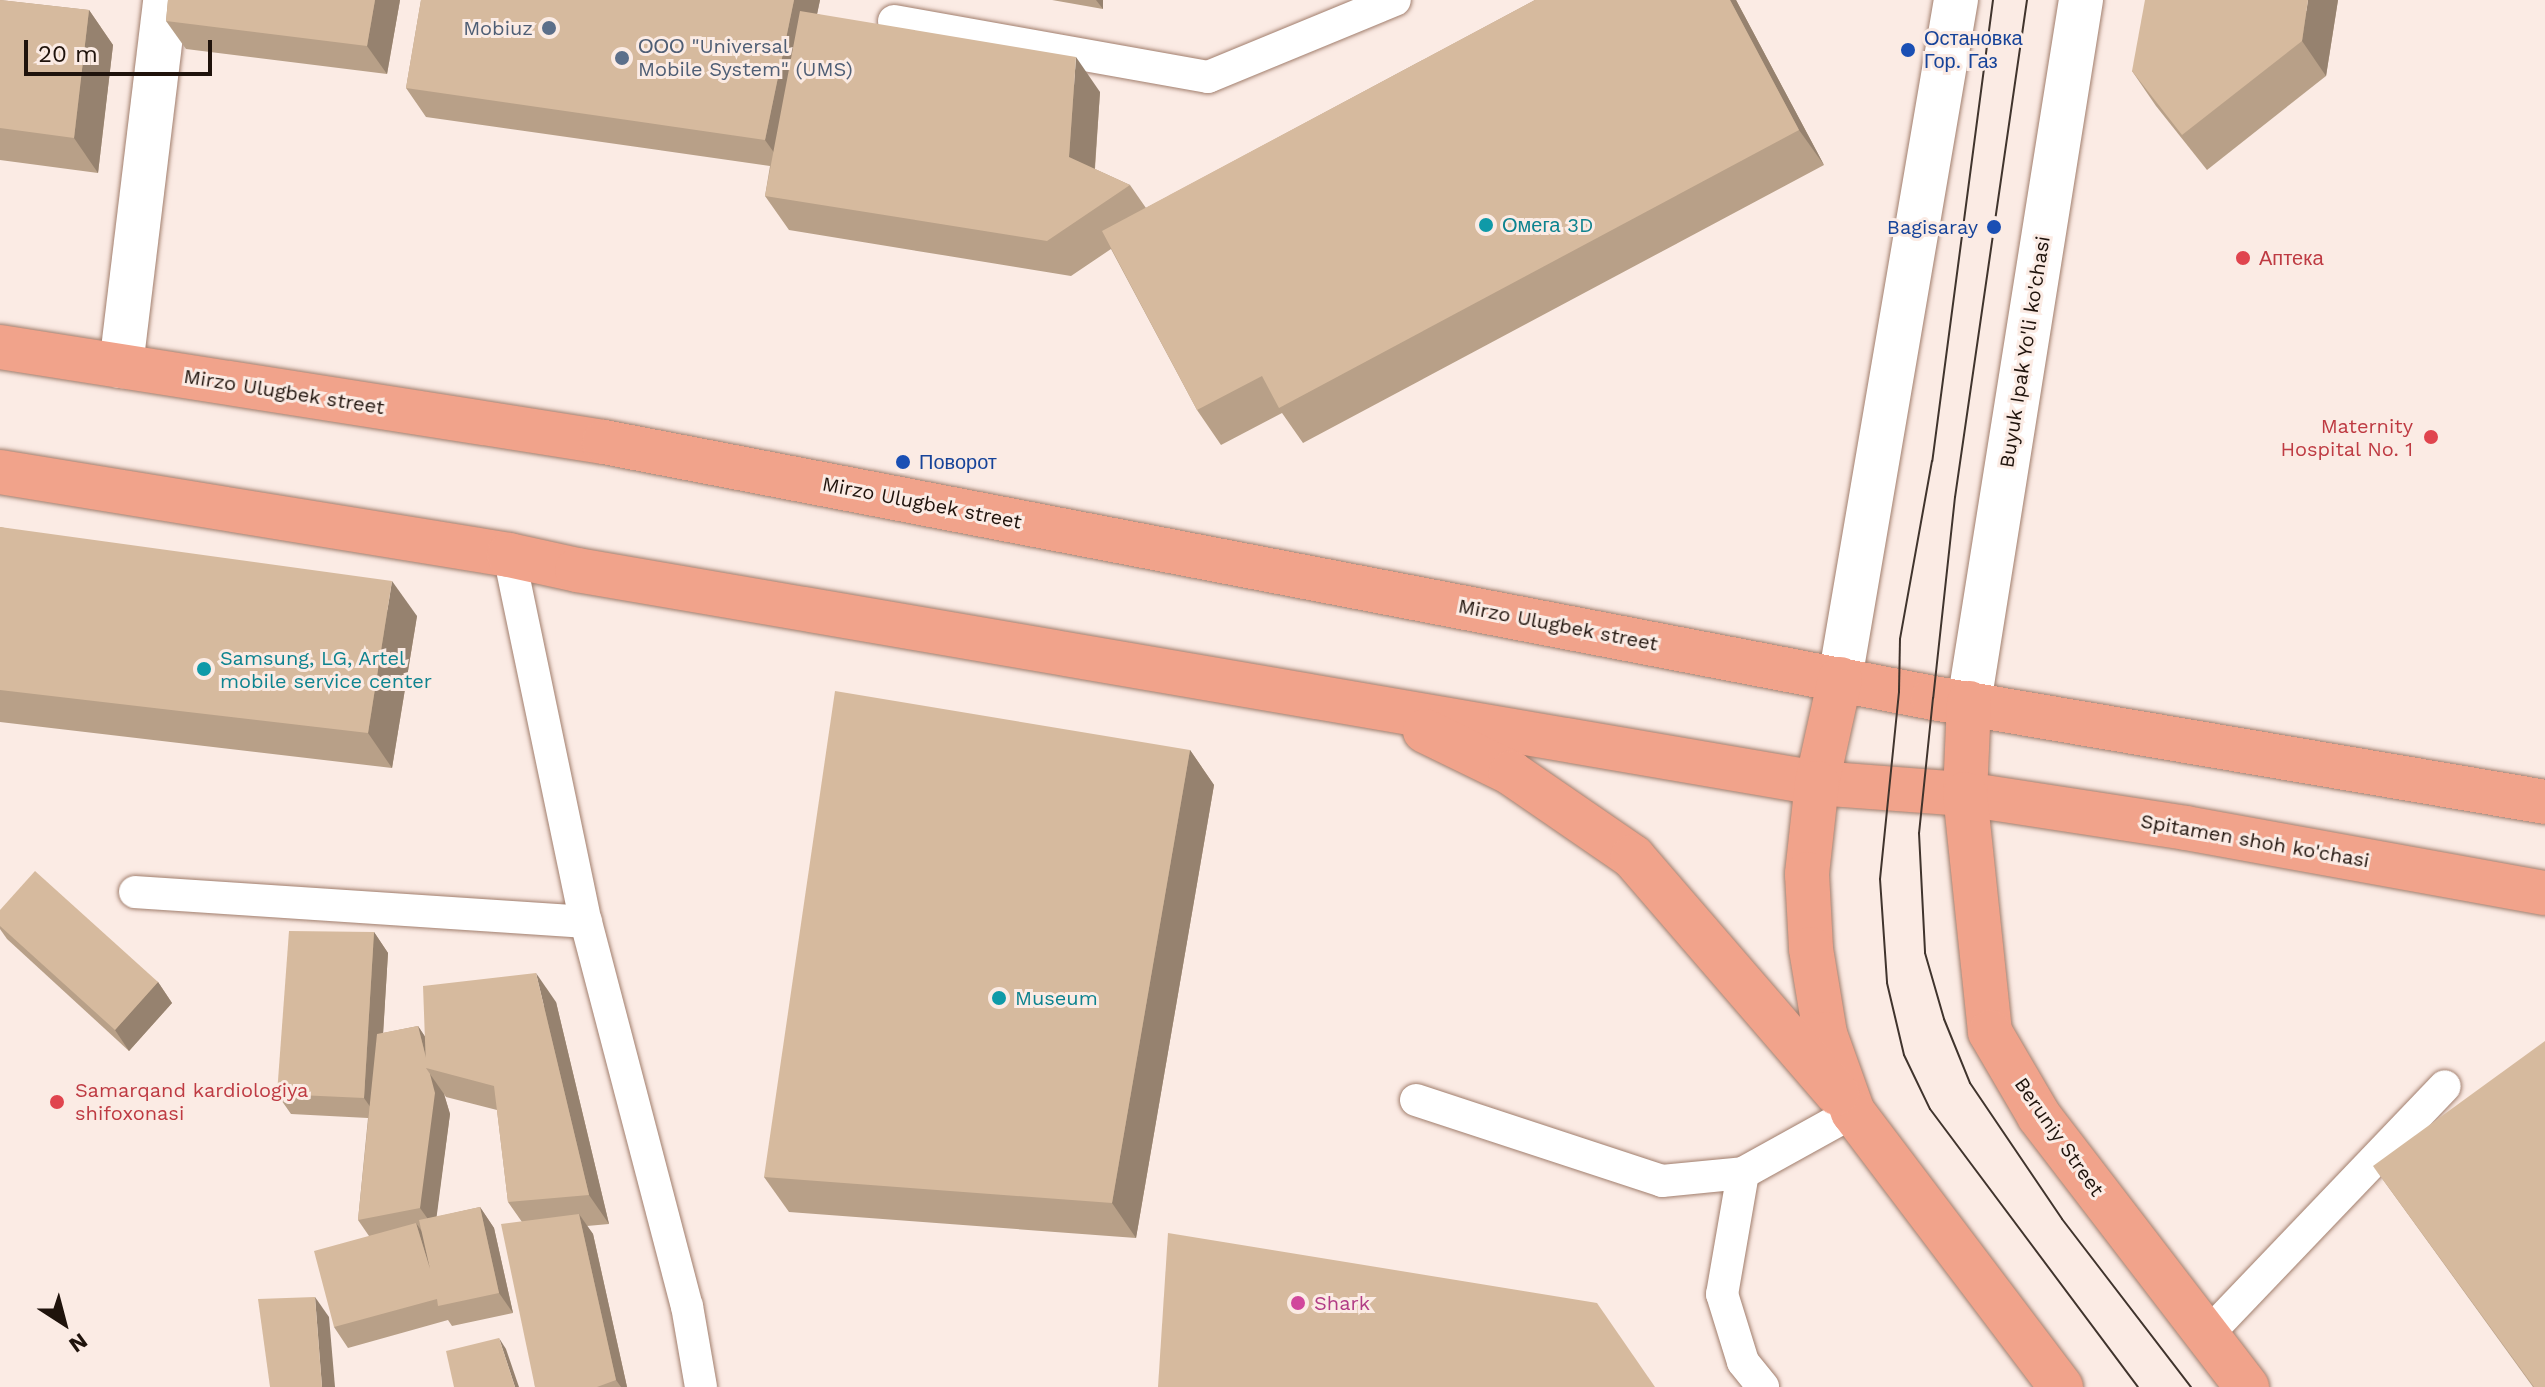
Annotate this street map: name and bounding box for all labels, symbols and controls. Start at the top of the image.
place label: Mobiuz [463,16,533,40]
marker: Mobiuz [540,19,558,37]
scale bar [28,24,216,74]
place label: Остановка Гор. Газ [1924,26,2023,73]
place label: ООО "Universal Mobile System" (UMS) [638,34,853,81]
text: 20 m [38,40,98,68]
marker: Остановка Гор. Газ [1899,41,1917,59]
marker: ООО "Universal Mobile System" (UMS) [613,49,631,67]
place label: Омега 3D [1502,213,1593,237]
place label: Bagisaray [1887,215,1978,239]
marker: Омега 3D [1477,216,1495,234]
marker: Bagisaray [1985,218,2003,236]
street label: Buyuk Ipak Yo'li ko'chasi [1995,233,2055,471]
place label: Аптека [2259,246,2324,270]
marker: Аптека [2234,249,2252,267]
street label: Mirzo Ulugbek street [182,364,386,420]
place label: Maternity Hospital No. 1 [2279,414,2413,461]
marker: Maternity Hospital No. 1 [2420,426,2442,448]
place label: Поворот [919,450,997,474]
marker: Поворот [894,453,912,471]
street label: Mirzo Ulugbek street [820,472,1024,534]
street label: Mirzo Ulugbek street [1456,594,1660,656]
place label: Samsung, LG, Artel mobile service center [220,646,432,693]
marker: Samsung, LG, Artel mobile service center [195,660,213,678]
street label: Spitamen shoh ko'chasi [2139,809,2371,873]
place label: Museum [1015,986,1098,1010]
marker: Museum [990,989,1008,1007]
street label: Beruniy Street [2009,1073,2109,1201]
place label: Samarqand kardiologiya shifoxonasi [75,1078,308,1125]
marker: Samarqand kardiologiya shifoxonasi [46,1091,68,1113]
north arrow [24,1283,104,1363]
place label: Shark [1314,1291,1370,1315]
marker: Shark [1289,1294,1307,1312]
text: N [64,1328,92,1358]

